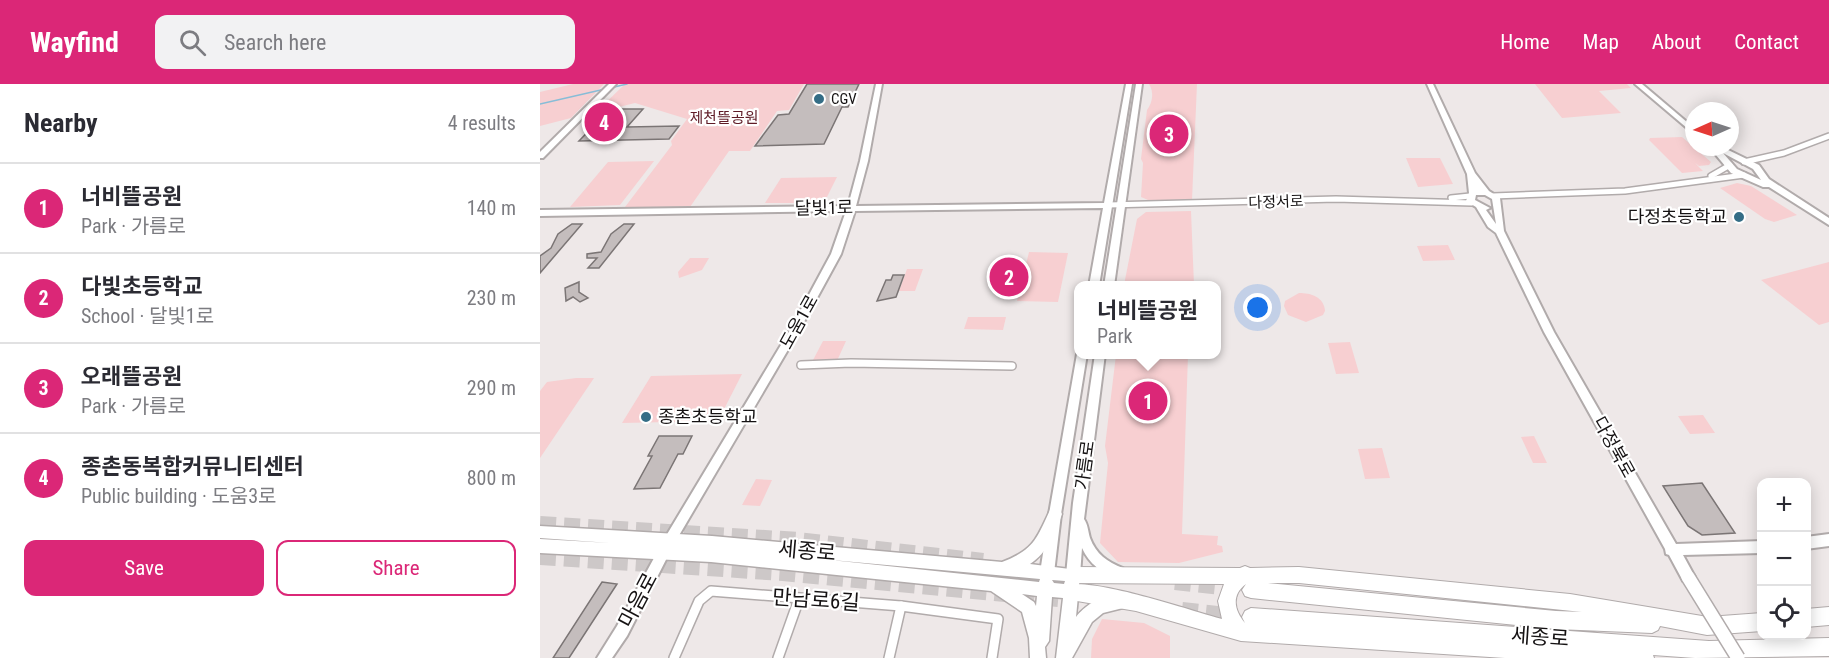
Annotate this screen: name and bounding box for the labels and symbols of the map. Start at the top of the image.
place label: CGV [831,90,857,108]
marker: CGV [812,92,826,106]
pin: 4 [584,99,624,144]
north arrow [1685,102,1739,156]
park label: 제천뜰공원 [689,109,759,127]
pin: 3 [1150,112,1188,156]
street label: 다정서로 [1248,192,1304,212]
street label: 달빛1로 [795,196,853,219]
place label: 다정초등학교 [1628,206,1727,227]
marker: 다정초등학교 [1732,210,1746,224]
pin: 2 [990,254,1028,300]
street label: 도움1로 [775,291,822,352]
your location [1243,293,1272,322]
pin: 1 [1128,378,1168,424]
place label: 종촌초등학교 [658,406,757,427]
marker: 종촌초등학교 [639,410,653,424]
street label: 다정북로 [1589,413,1640,481]
street label: 가름로 [1071,439,1098,491]
street label: 세종로 [777,537,837,565]
street label: 마음로 [614,569,662,631]
street label: 만남로6길 [771,585,861,615]
street label: 세종로 [1510,623,1570,651]

